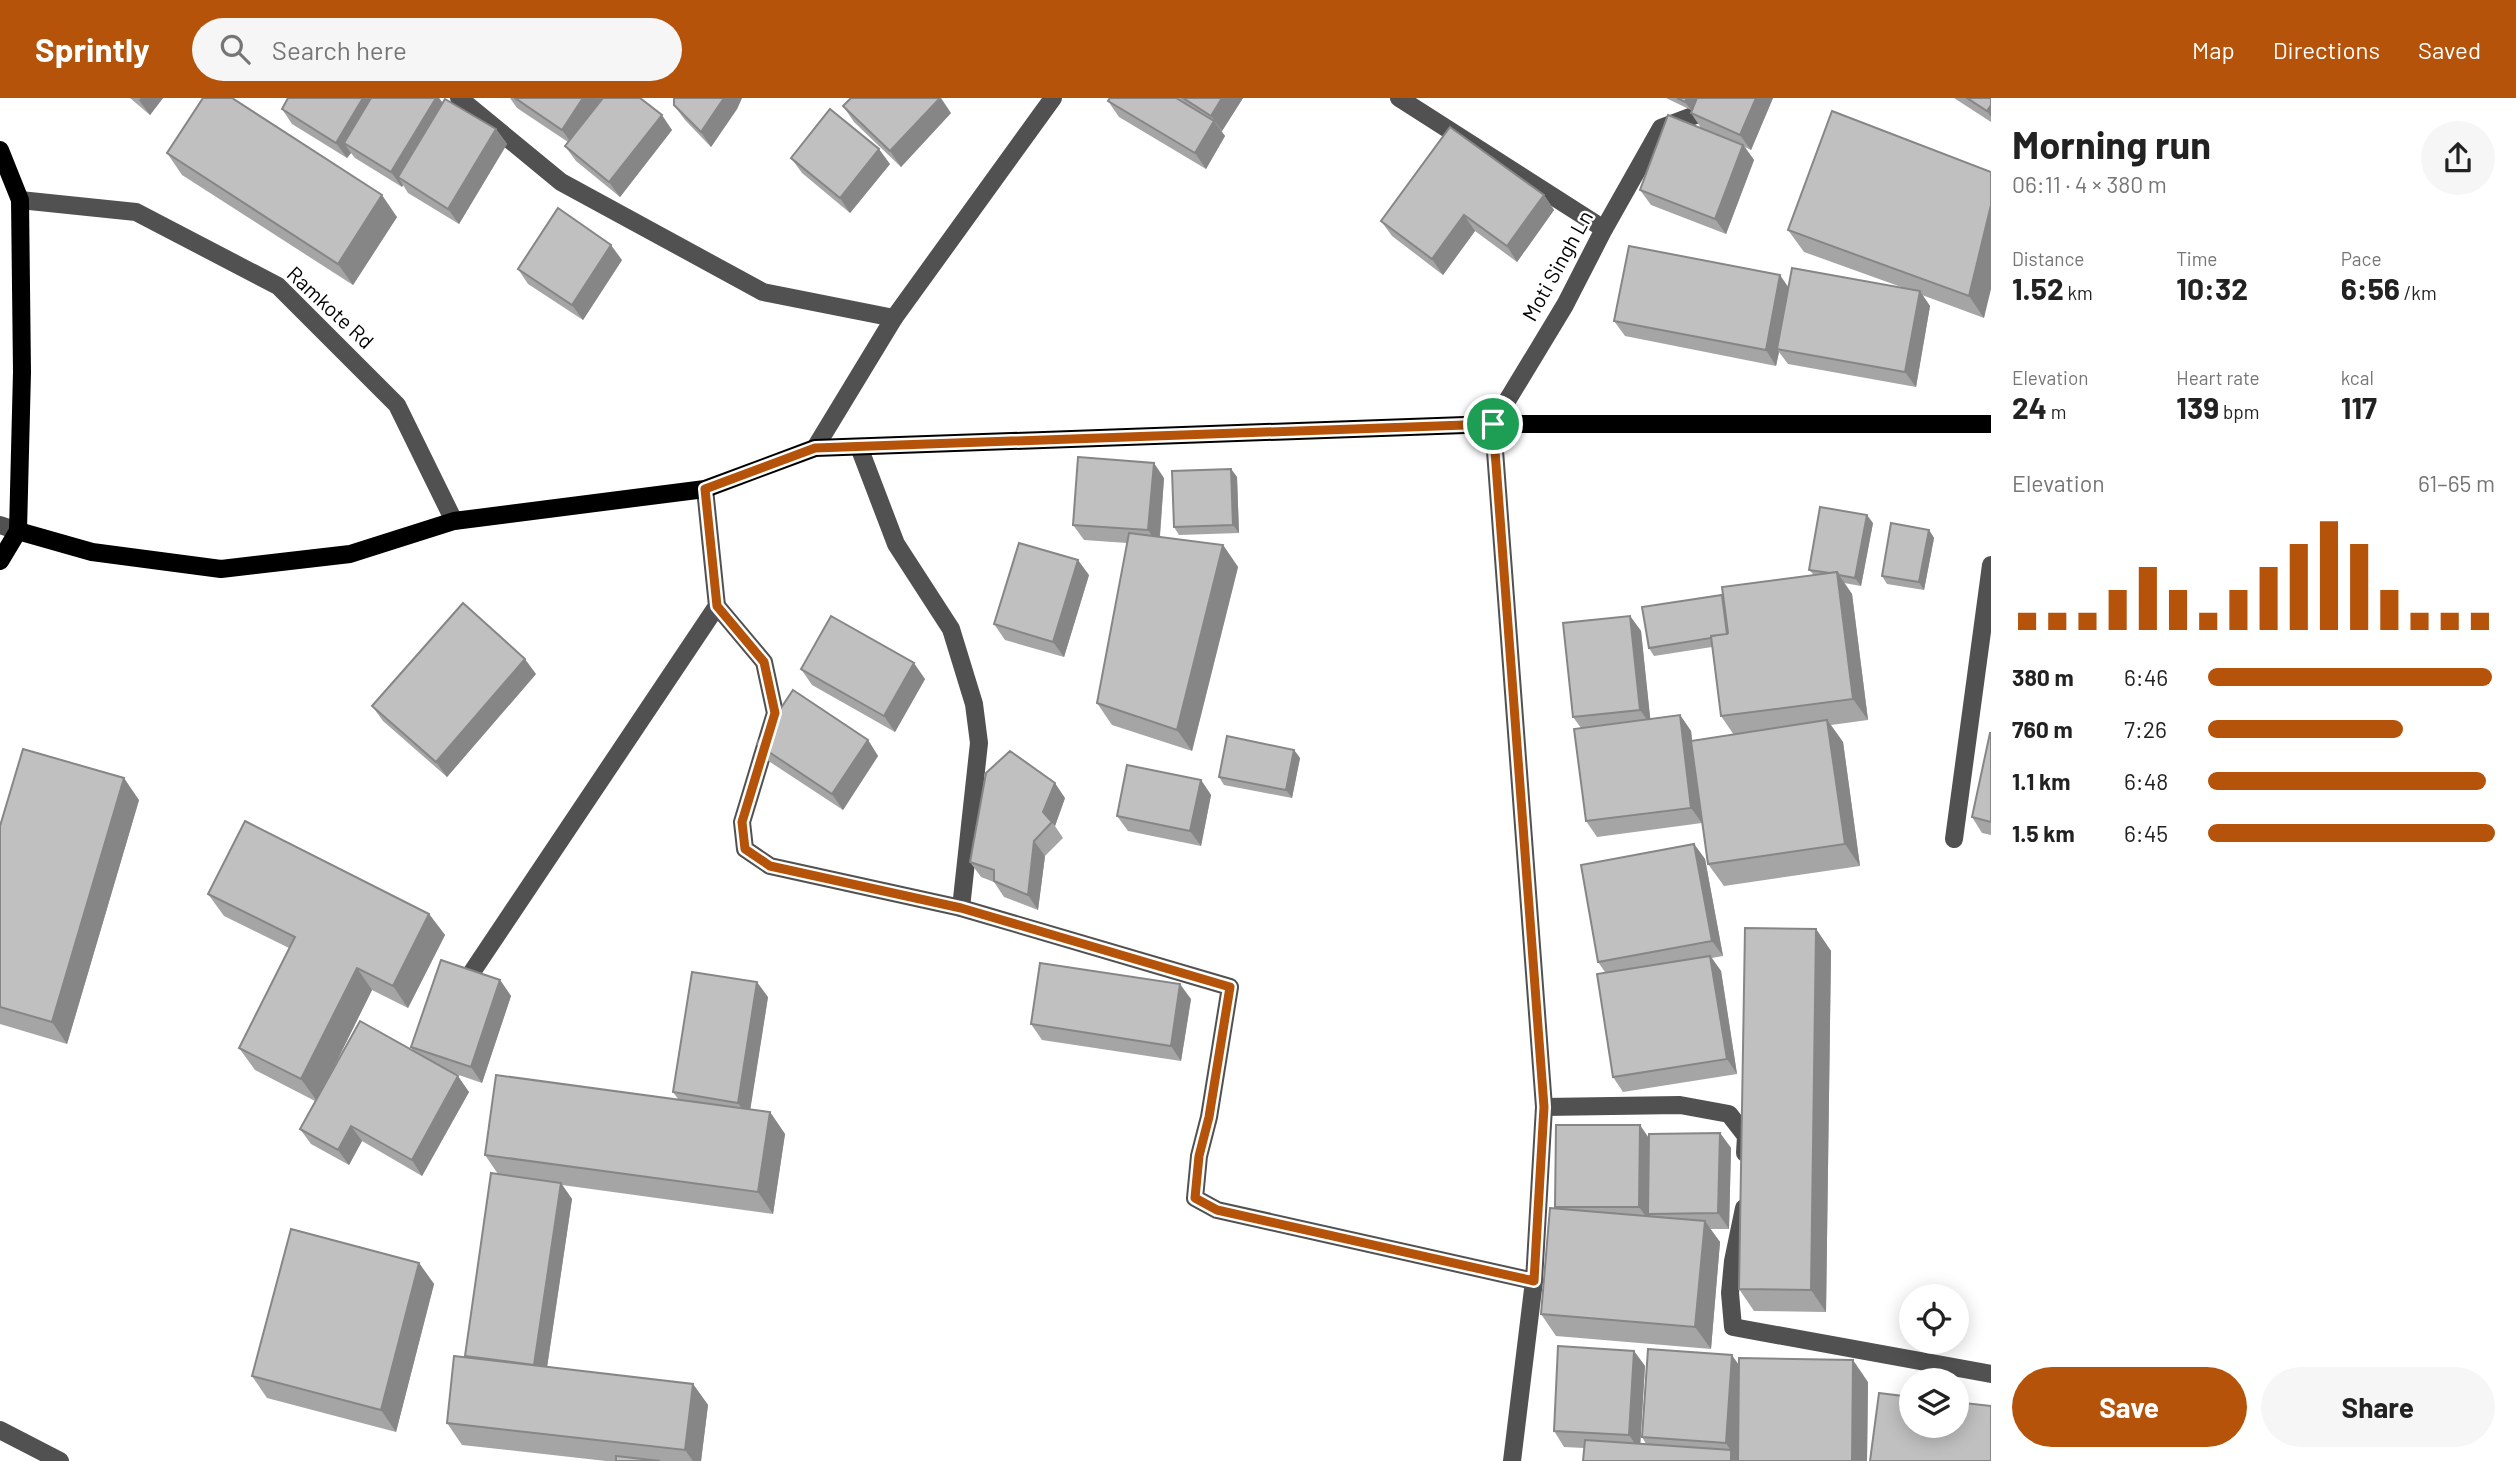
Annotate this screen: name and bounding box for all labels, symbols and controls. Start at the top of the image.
search box [192,18,682,81]
text: Sprintly [35,29,150,69]
icon: search [216,30,254,68]
text: Search here [272,34,407,65]
text: Map [2192,35,2235,64]
text: Directions [2273,35,2380,64]
text: Saved [2418,35,2481,64]
text: Morning run [2012,121,2211,167]
button: share [2421,121,2495,195]
text: 06:11 · 4 × 380 m [2012,170,2167,198]
street label: Moti Singh Ln [1516,206,1597,325]
text: Distance [2012,247,2084,270]
text: Time [2176,247,2217,270]
text: Pace [2341,247,2382,270]
street label: Ramkote Rd [283,260,380,353]
text: 1.52 [2012,270,2064,306]
text: 10:32 [2176,270,2248,306]
text: 6:56 [2341,270,2400,306]
text: km [2064,281,2093,304]
text: /km [2400,281,2437,304]
text: Elevation [2012,366,2089,389]
text: Heart rate [2176,366,2260,389]
text: kcal [2341,366,2374,389]
text: 24 [2012,389,2047,425]
text: 139 [2176,389,2219,425]
text: 117 [2341,389,2377,425]
pin [1463,394,1523,454]
text: m [2047,400,2066,423]
text: bpm [2219,400,2259,423]
icon: arrive [1474,405,1512,443]
text: Elevation [2012,469,2105,497]
text: 61–65 m [2418,469,2495,497]
text: 380 m [2012,663,2074,691]
text: 6:46 [2124,663,2168,691]
text: 760 m [2012,715,2073,743]
text: 7:26 [2124,715,2167,743]
text: 1.1 km [2012,767,2071,795]
text: 6:48 [2124,767,2168,795]
text: 1.5 km [2012,819,2075,847]
text: 6:45 [2124,819,2168,847]
map controls [1899,1284,1969,1438]
button: locate [1899,1284,1969,1354]
button: Save [2012,1367,2247,1447]
button: Share [2261,1367,2495,1447]
button: layers [1899,1368,1969,1438]

